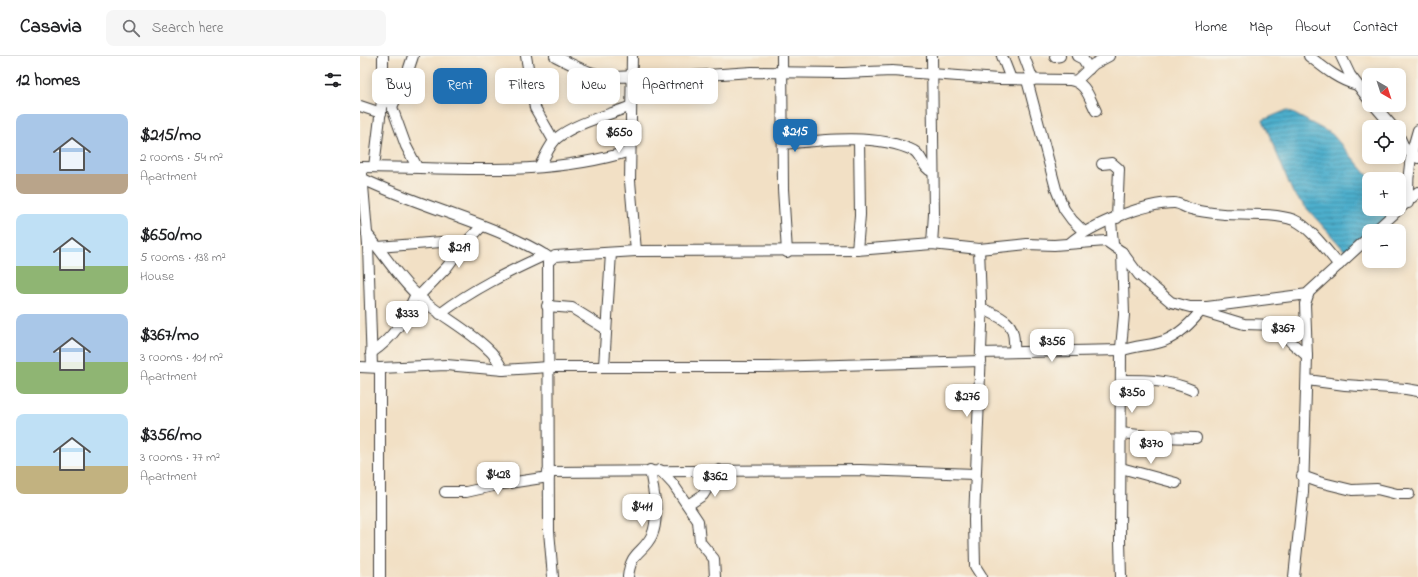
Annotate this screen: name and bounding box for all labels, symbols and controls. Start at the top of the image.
search box [106,10,386,46]
text: Casavia [20,14,82,41]
icon: search [120,17,142,39]
text: Search here [152,17,224,39]
text: Home [1195,17,1227,38]
text: Map [1249,17,1273,38]
text: About [1295,17,1331,38]
text: Contact [1353,17,1398,38]
text: 12 homes [16,68,80,93]
chip: Buy [372,68,425,104]
chip: Rent [433,68,487,104]
chip: Filters [495,68,559,104]
chip: New [567,68,620,104]
chip: Apartment [628,68,718,104]
north arrow [1362,68,1406,112]
map controls [1362,68,1406,268]
icon: filters [322,69,344,91]
pin: $215 [771,119,819,153]
pin: $650 [595,120,643,154]
button: locate [1362,120,1406,164]
text: $215 [782,122,808,141]
text: $215/mo [140,123,201,148]
text: $650 [606,123,632,142]
icon: home [48,130,96,178]
text: 2 rooms · 54 m² [140,148,223,167]
text: Apartment [140,167,197,186]
button: + [1362,172,1406,216]
text: $650/mo [140,223,202,248]
button: − [1362,224,1406,268]
icon: home [48,230,96,278]
pin: $219 [435,235,483,269]
text: $219 [448,238,470,257]
text: 5 rooms · 138 m² [140,248,226,267]
text: House [140,267,174,286]
pin: $333 [383,301,431,335]
text: $333 [395,304,419,323]
pin: $367 [1259,316,1307,350]
text: $367 [1271,319,1295,338]
text: $367/mo [140,323,199,348]
pin: $356 [1028,329,1076,363]
icon: home [48,330,96,378]
text: $356 [1039,332,1065,351]
text: 3 rooms · 101 m² [140,348,223,367]
text: Apartment [140,367,197,386]
pin: $350 [1108,380,1156,414]
text: $350 [1119,383,1145,402]
pin: $276 [943,384,991,418]
text: $276 [954,387,980,406]
text: $356/mo [140,423,202,448]
icon: home [48,430,96,478]
pin: $370 [1127,431,1175,465]
text: $370 [1139,434,1163,453]
text: 3 rooms · 77 m² [140,448,220,467]
pin: $428 [474,462,522,496]
pin: $362 [691,464,739,498]
text: $428 [486,465,510,484]
text: Apartment [140,467,197,486]
text: $362 [702,467,728,486]
pin: $411 [618,494,666,528]
text: $411 [631,497,653,516]

